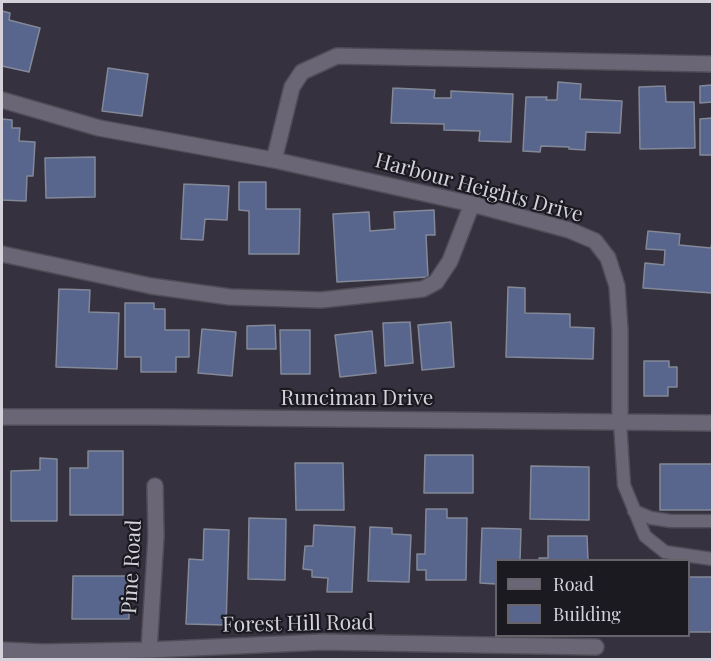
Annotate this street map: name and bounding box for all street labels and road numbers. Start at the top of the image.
street label: Harbour Heights Drive [372,148,586,228]
street label: Runciman Drive [281,385,433,411]
street label: Pine Road [117,519,147,615]
street label: Forest Hill Road [222,610,374,638]

